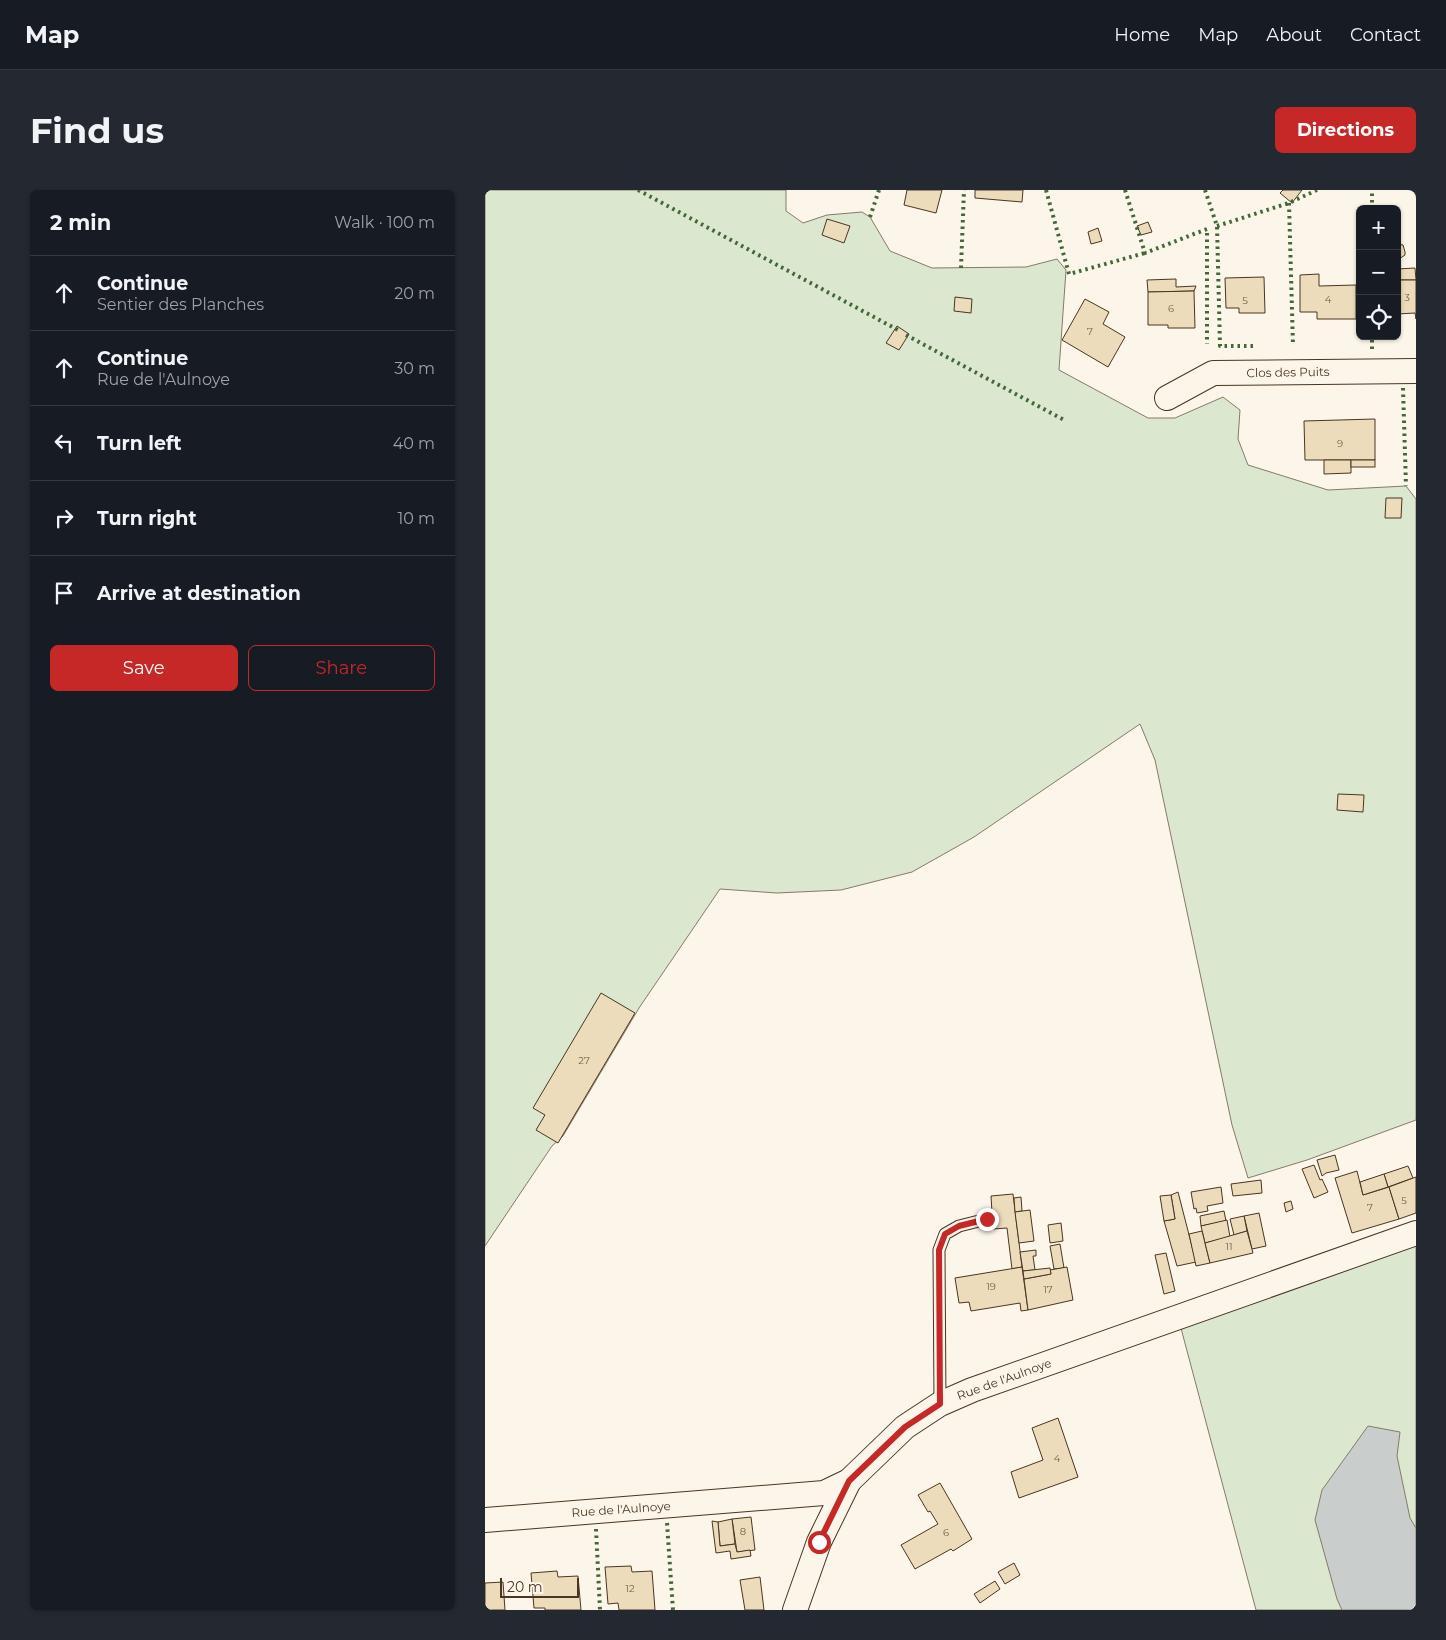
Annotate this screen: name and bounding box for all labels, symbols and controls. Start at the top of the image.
text: Map [25,20,79,49]
text: Home [1114,24,1170,46]
text: Map [1198,24,1238,46]
text: About [1266,24,1322,46]
text: Contact [1350,24,1421,46]
button: Directions [1275,107,1416,153]
text: Find us [30,109,164,152]
map controls [1356,205,1401,340]
button: + [1356,205,1401,250]
text: 2 min [50,210,111,235]
text: Walk · 100 m [334,213,435,232]
button: − [1356,250,1401,295]
text: Continue [97,272,188,295]
icon: ahead [50,279,78,307]
text: 20 m [394,284,435,303]
house number: 3 [1404,291,1410,304]
house number: 4 [1325,293,1332,306]
house number: 5 [1242,294,1248,307]
text: Sentier des Planches [97,295,264,314]
button: locate [1356,295,1401,340]
house number: 6 [1168,302,1174,315]
house number: 7 [1087,325,1093,338]
text: Continue [97,347,188,370]
icon: ahead [50,354,78,382]
text: 30 m [394,359,435,378]
street label: Clos des Puits [1246,364,1330,380]
text: Rue de l'Aulnoye [97,370,230,389]
icon: left [50,429,78,457]
text: Turn left [97,432,182,455]
text: 40 m [393,434,435,453]
house number: 9 [1337,437,1343,450]
icon: right [50,504,78,532]
text: Turn right [97,507,197,530]
text: 10 m [397,509,435,528]
icon: arrive [50,579,78,607]
text: Arrive at destination [97,582,301,605]
button: Save [50,645,238,691]
button: Share [248,645,435,691]
house number: 27 [578,1054,590,1067]
house number: 5 [1401,1194,1407,1207]
house number: 7 [1367,1201,1373,1214]
route end [976,1208,999,1231]
house number: 11 [1225,1240,1233,1253]
house number: 19 [986,1280,996,1293]
house number: 17 [1043,1283,1053,1296]
street label: Rue de l'Aulnoye [955,1355,1053,1403]
house number: 4 [1054,1452,1061,1465]
street label: Rue de l'Aulnoye [571,1498,671,1520]
house number: 8 [740,1525,746,1538]
house number: 6 [943,1526,949,1539]
route start [808,1531,831,1554]
scale bar [500,1575,579,1598]
text: 20 m [507,1578,543,1596]
house number: 12 [625,1582,635,1595]

